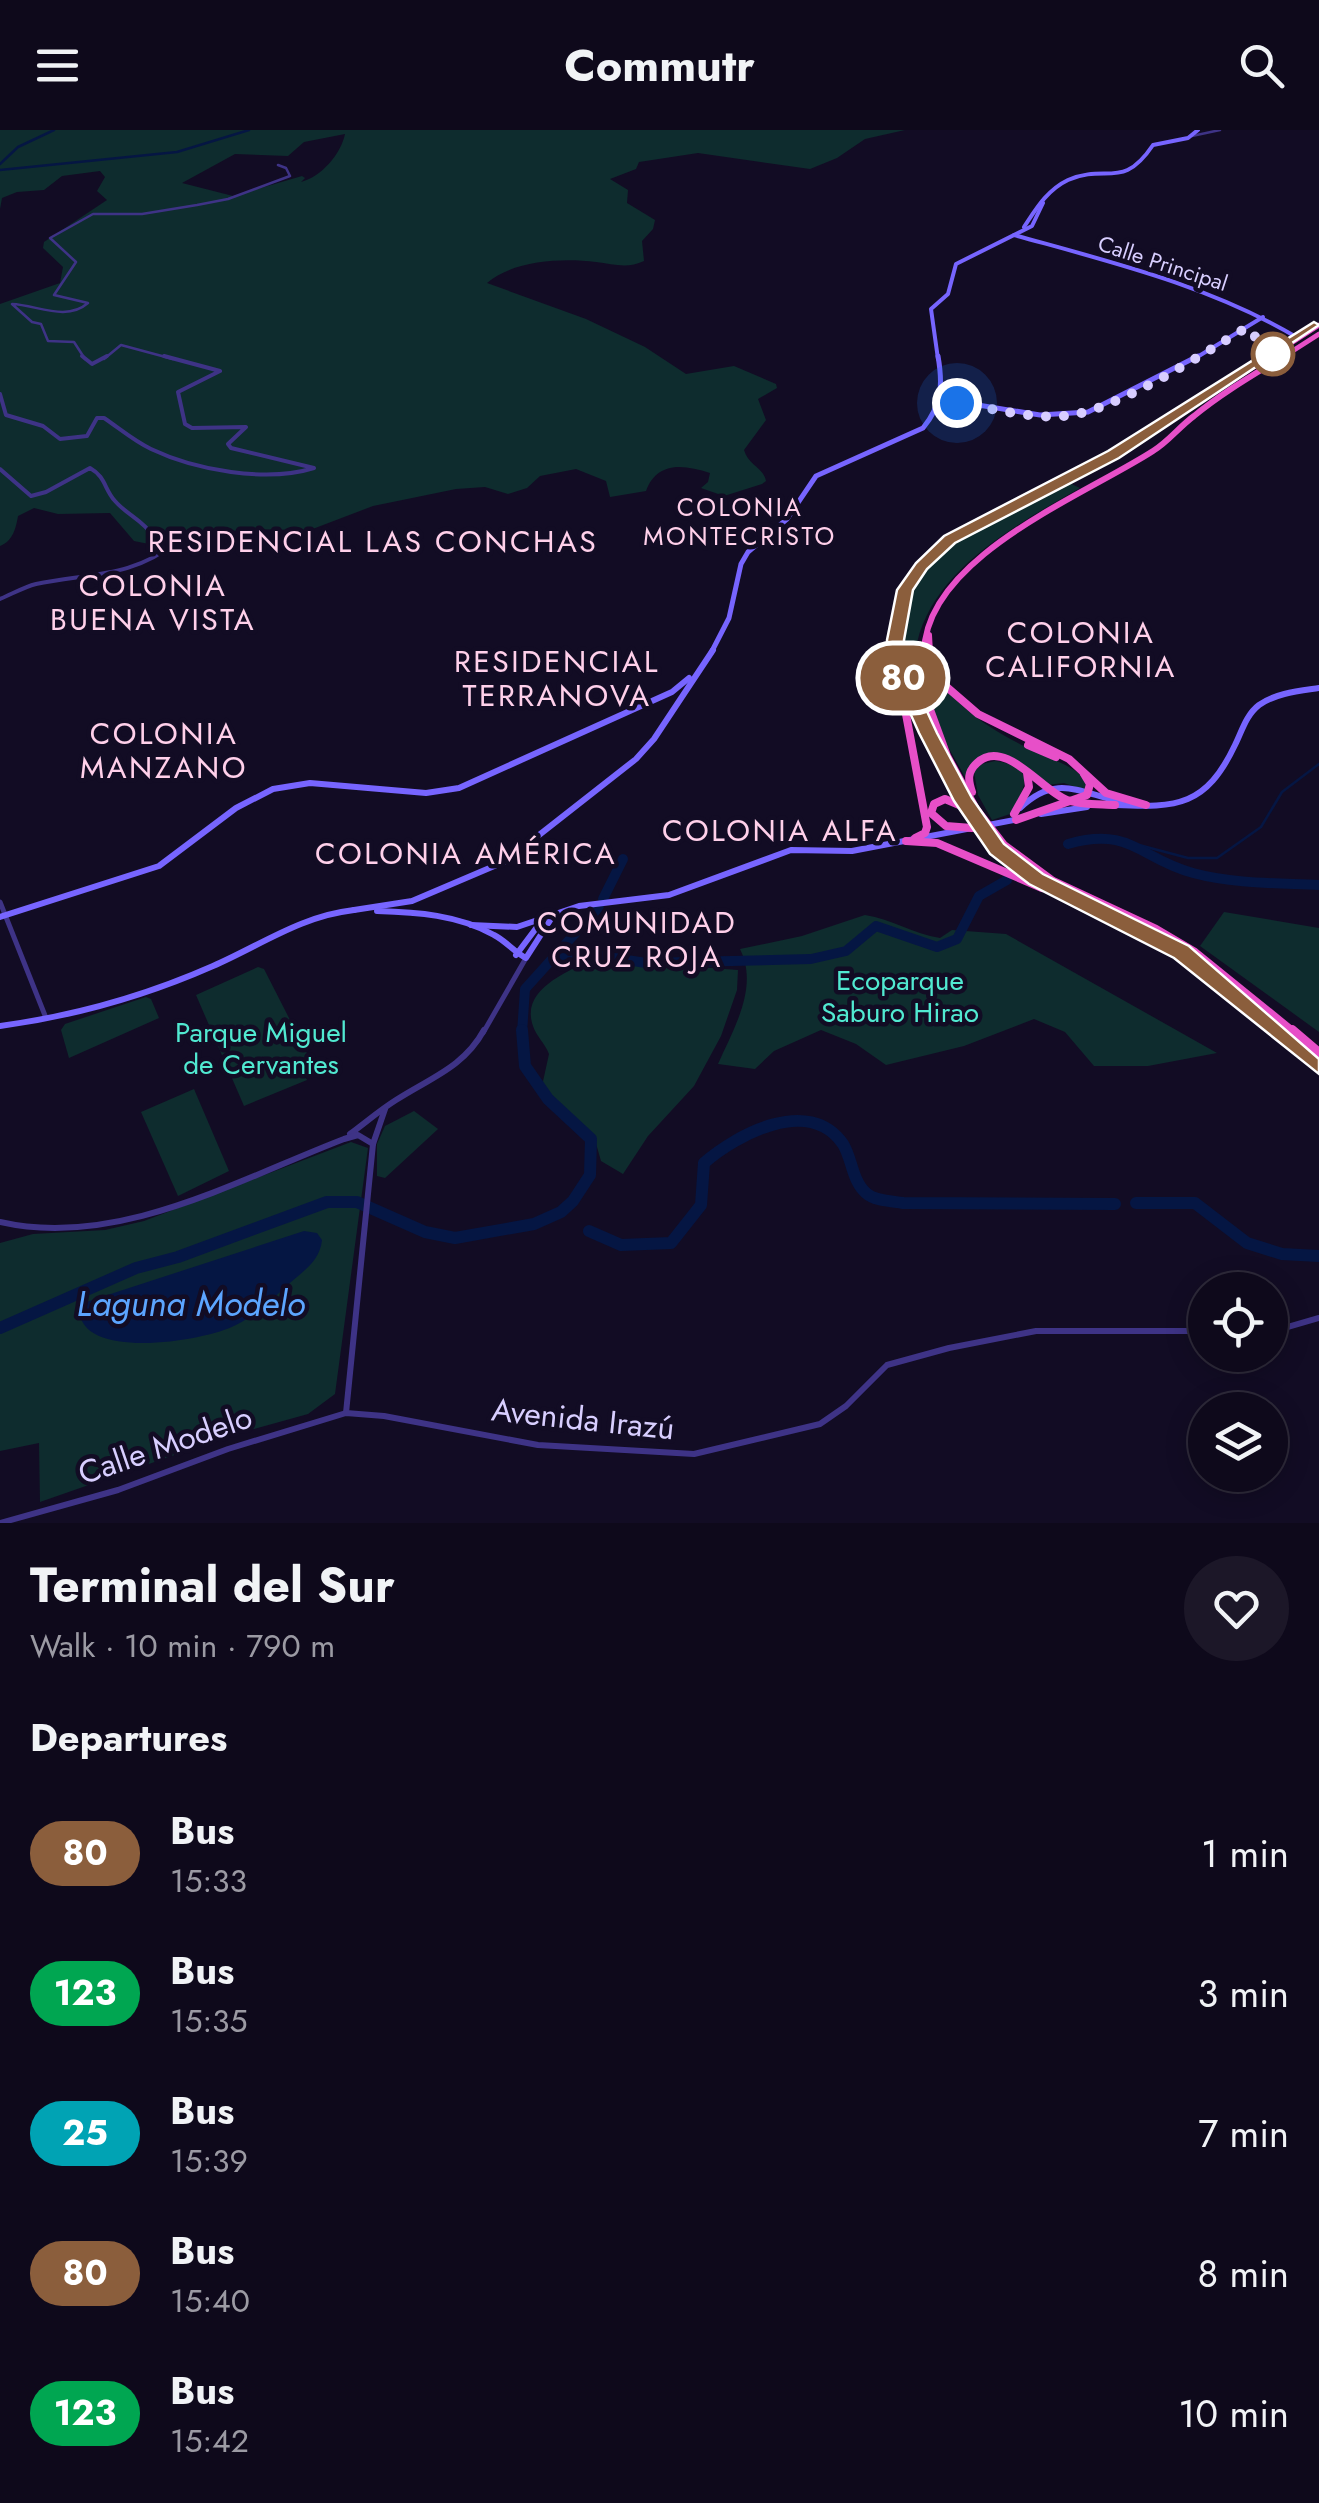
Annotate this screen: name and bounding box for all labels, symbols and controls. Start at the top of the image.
text: Commutr [564,33,755,98]
icon: menu [30,38,85,93]
icon: search [1234,38,1289,93]
street label: Calle Principal [1094,227,1232,299]
unlabelled marker [1252,333,1294,375]
your location [932,378,982,428]
district label: COLONIA MONTECRISTO [643,489,837,554]
district label: RESIDENCIAL LAS CONCHAS [148,520,598,563]
district label: COLONIA BUENA VISTA [50,564,256,641]
district label: COLONIA CALIFORNIA [985,611,1177,688]
district label: RESIDENCIAL TERRANOVA [454,640,660,717]
line badge: 80 [858,646,948,710]
text: 80 [880,653,926,703]
district label: COLONIA MANZANO [80,712,248,789]
district label: COLONIA ALFA [662,809,898,852]
district label: COLONIA AMÉRICA [315,832,617,875]
district label: COMUNIDAD CRUZ ROJA [537,901,737,978]
park label: Ecoparque Saburo Hirao [821,960,979,1033]
park label: Parque Miguel de Cervantes [175,1012,347,1085]
map controls [1188,1272,1288,1492]
button: locate [1188,1272,1288,1372]
water label: Laguna Modelo [77,1279,306,1329]
street label: Avenida Irazú [489,1387,677,1451]
button: layers [1188,1392,1288,1492]
street label: Calle Modelo [72,1394,258,1496]
text: Terminal del Sur [30,1551,395,1620]
button: heart [1184,1556,1289,1661]
text: Walk · 10 min · 790 m [30,1623,335,1669]
text: Departures [30,1710,227,1765]
text: Bus [170,1803,234,1858]
text: 1 min [1201,1826,1289,1881]
text: 80 [62,1828,108,1878]
text: 15:33 [170,1858,247,1904]
text: Bus [170,1943,234,1998]
text: 3 min [1197,1966,1289,2021]
text: 123 [54,1968,116,2018]
text: 15:35 [170,1998,248,2044]
text: Bus [170,2083,234,2138]
text: 7 min [1198,2106,1289,2161]
text: 25 [62,2108,108,2158]
text: 15:39 [170,2138,248,2184]
text: Bus [170,2223,234,2278]
text: 8 min [1197,2246,1289,2301]
text: 80 [62,2248,108,2298]
text: 15:40 [170,2278,250,2324]
text: Bus [170,2363,234,2418]
text: 10 min [1178,2386,1289,2441]
text: 123 [54,2388,116,2438]
text: 15:42 [170,2418,249,2464]

